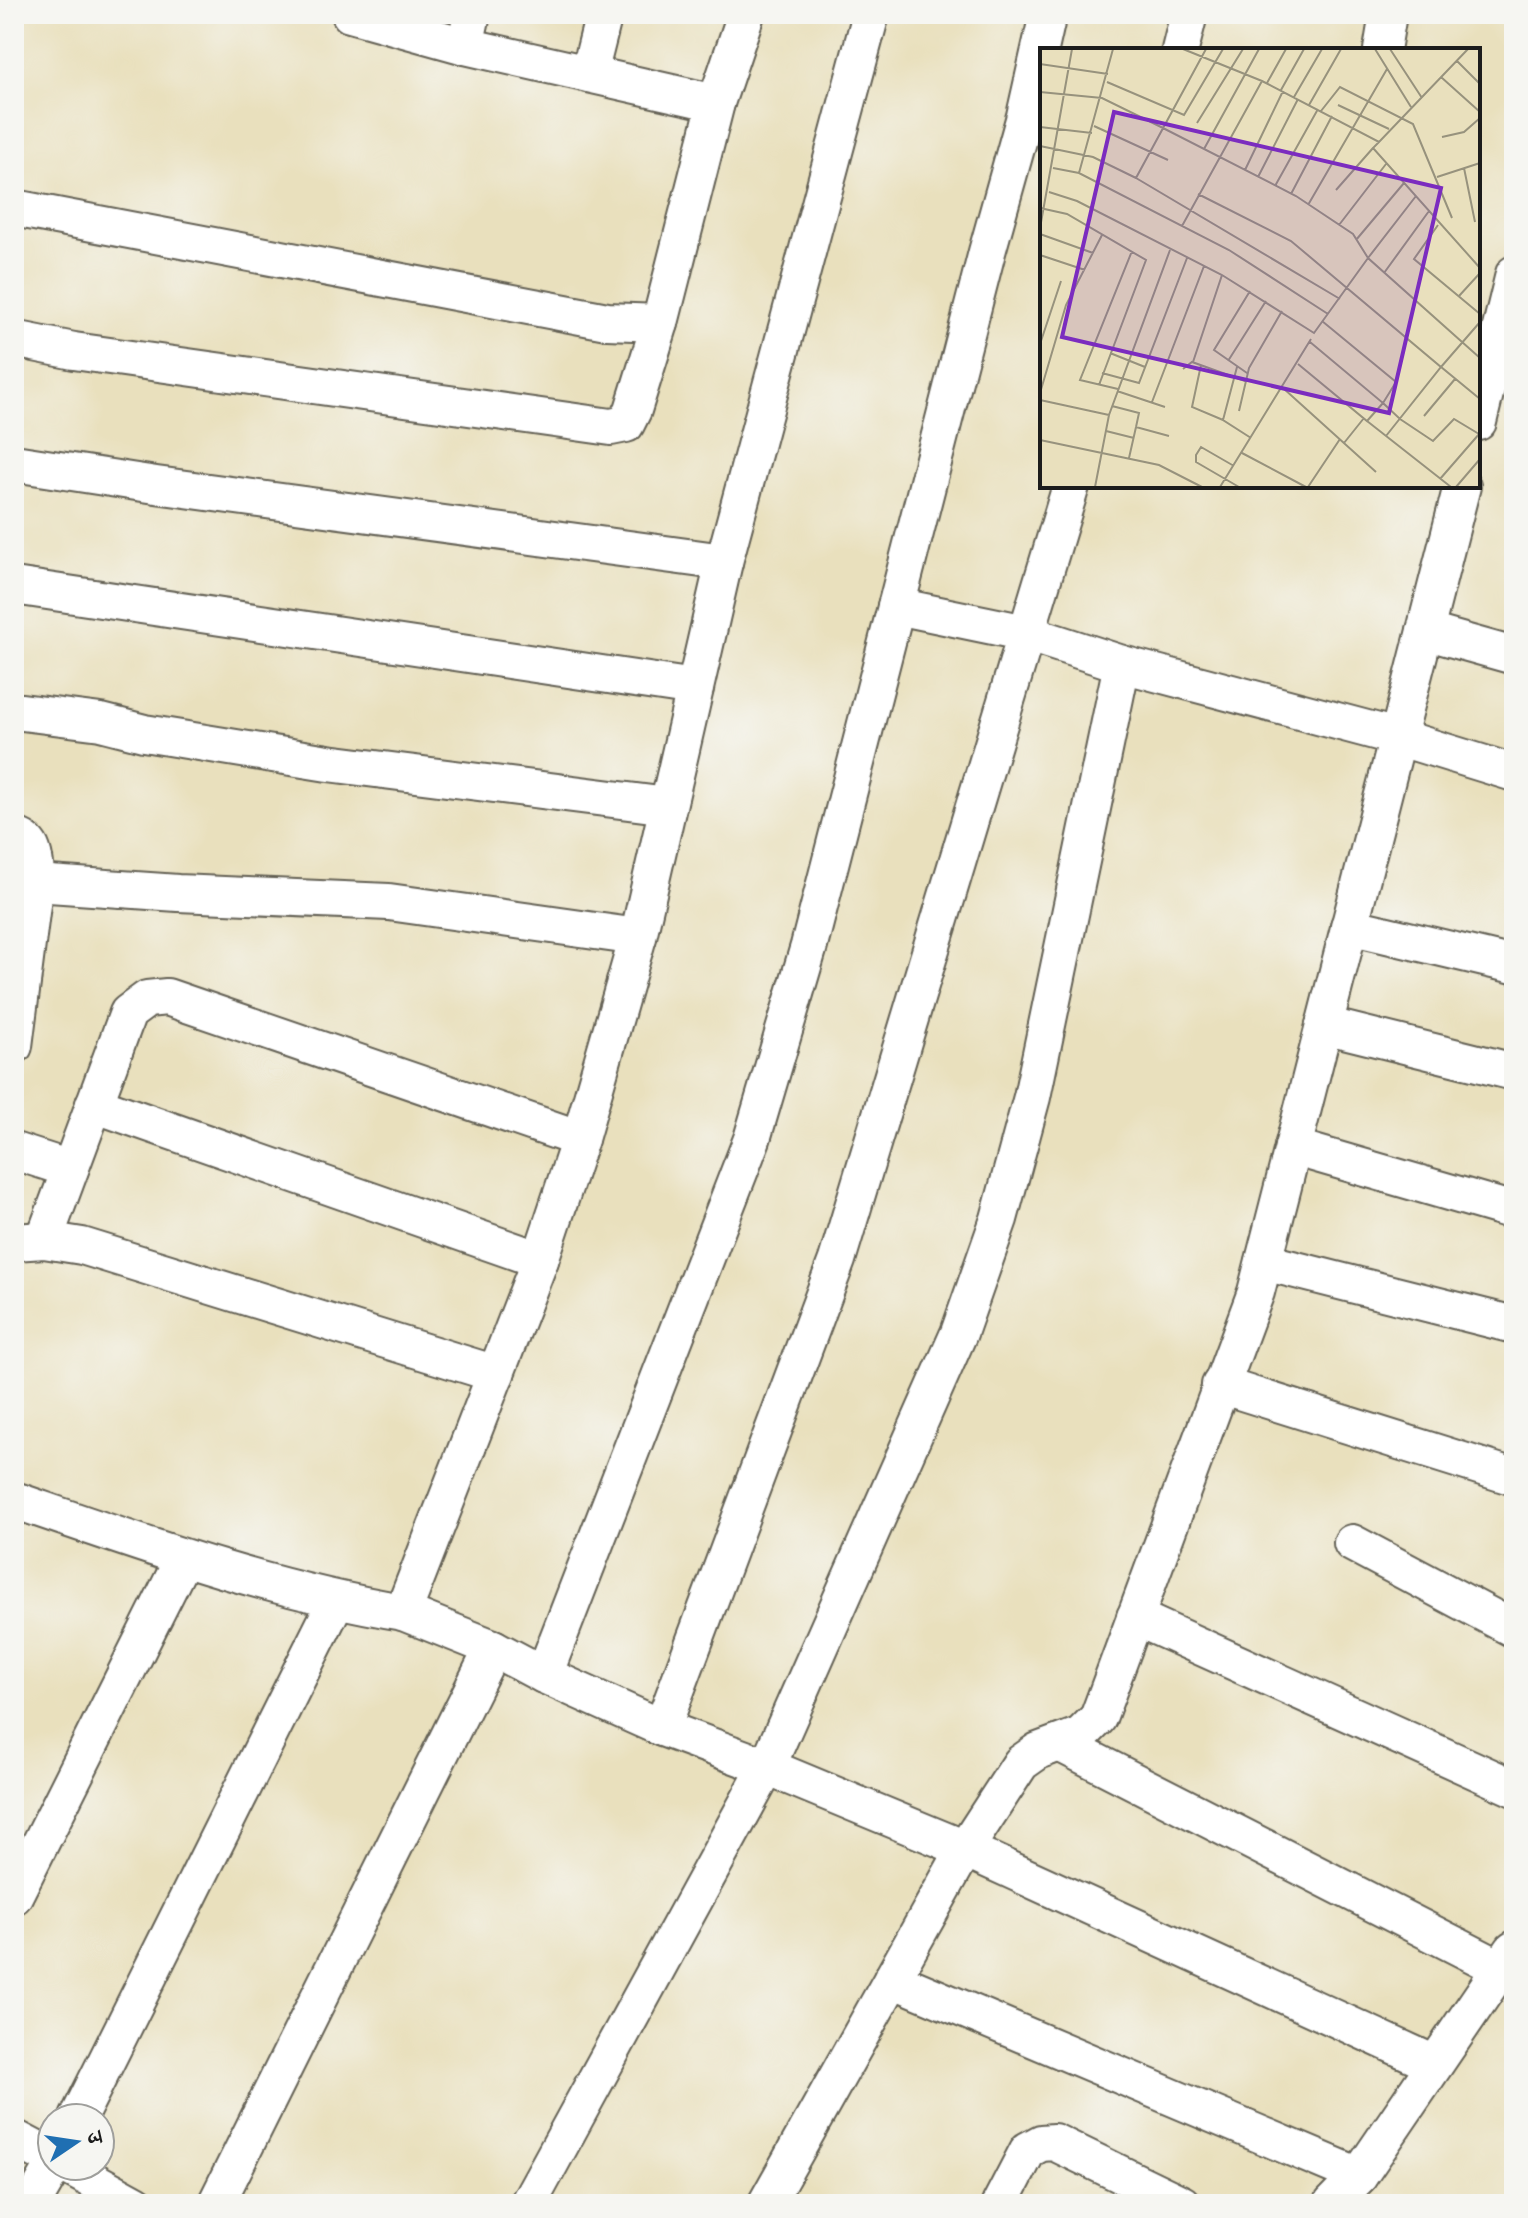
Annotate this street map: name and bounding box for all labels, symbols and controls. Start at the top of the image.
inset map [1040,48,1480,488]
north arrow [36,2102,116,2182]
text: उ [78,2127,111,2148]

